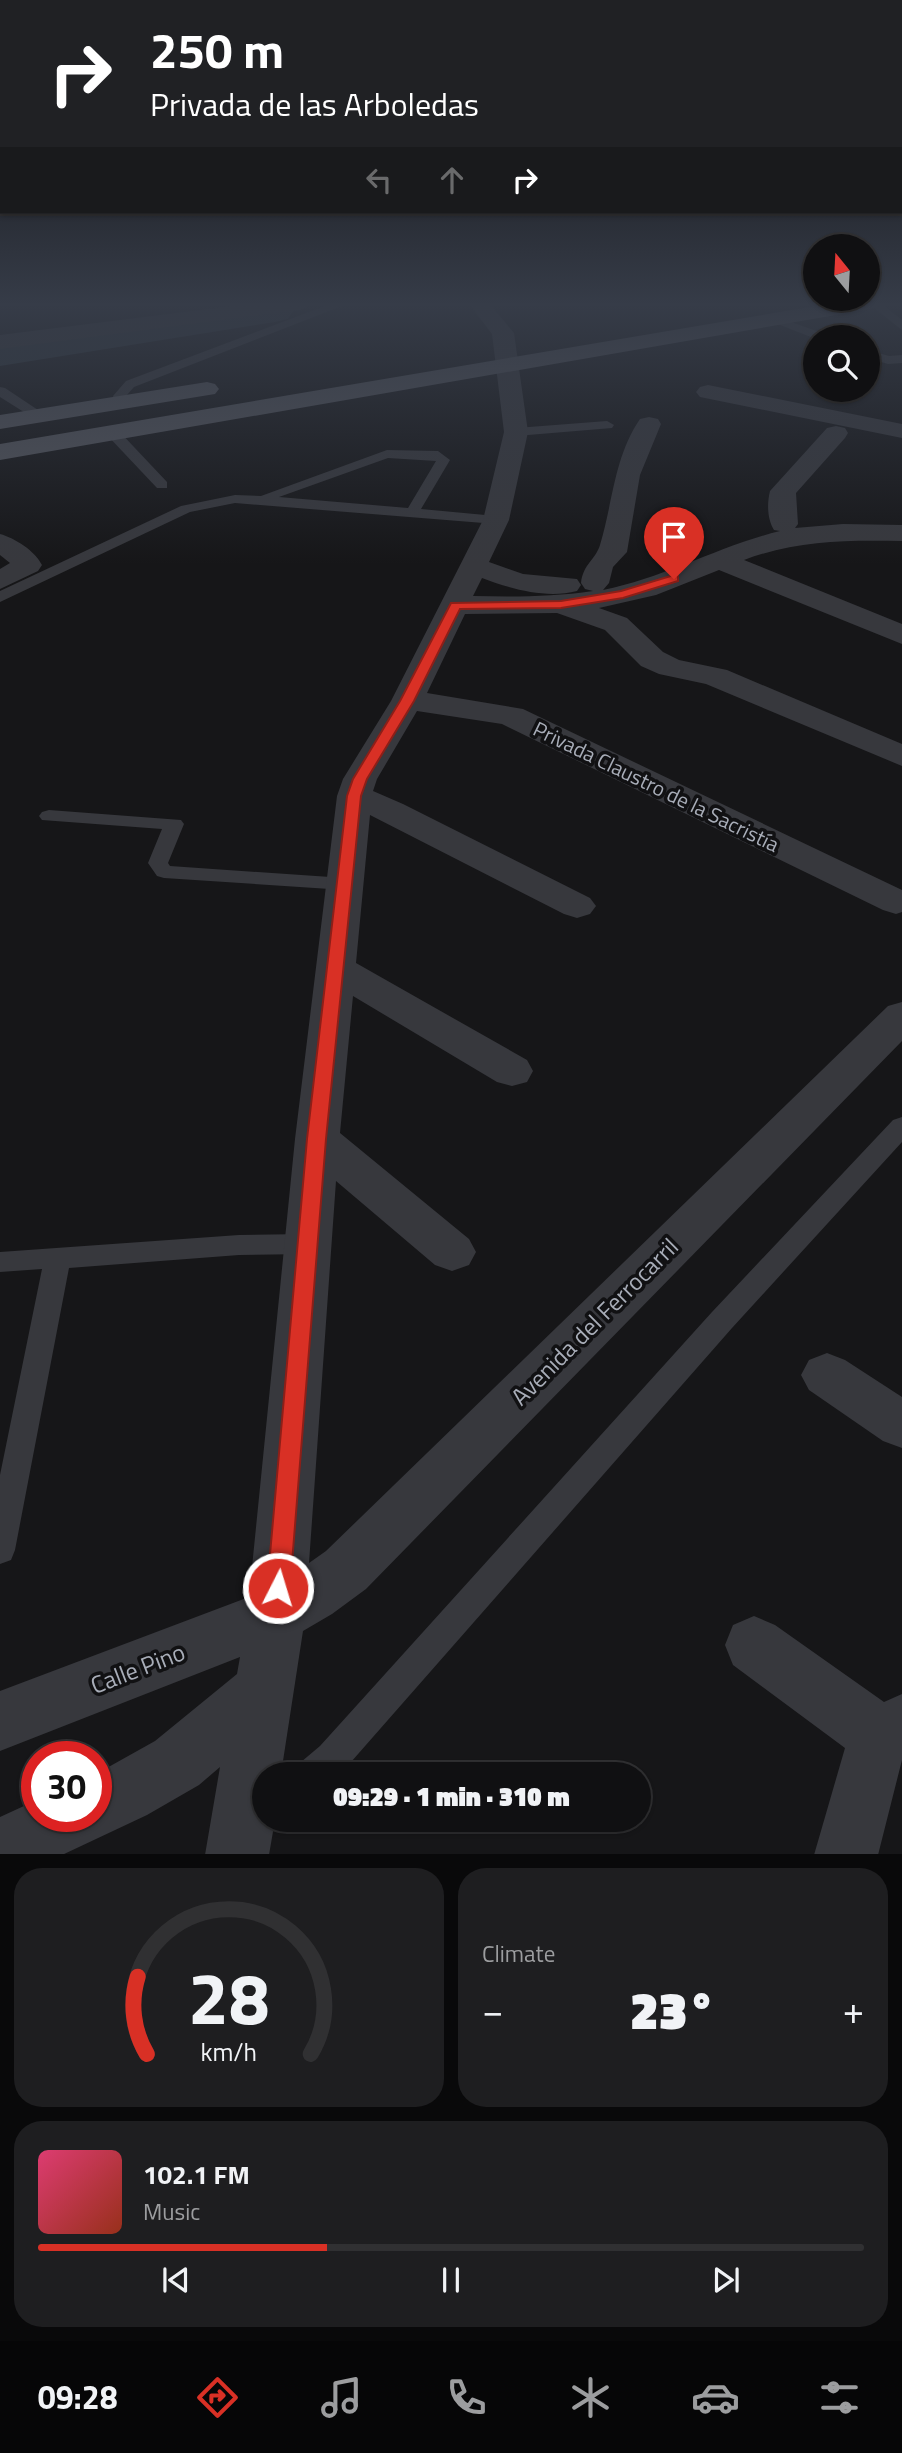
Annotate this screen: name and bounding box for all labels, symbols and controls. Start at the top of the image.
text: 250 m [150,12,284,87]
icon: right [35,28,126,119]
text: Privada de las Arboledas [150,80,479,128]
icon: left [360,161,398,199]
icon: ahead [433,161,471,199]
icon: right [506,161,544,199]
north arrow [803,234,880,312]
map controls [803,234,880,402]
button: search [803,325,880,402]
pin [644,507,704,579]
icon: arrive [655,518,693,556]
street label: Privada Claustro de la Sacristía [528,712,785,860]
street label: Avenida del Ferrocarril [502,1229,686,1413]
position arrow [241,1551,315,1625]
street label: Calle Pino [85,1634,190,1703]
speed limit sign: 30 [21,1741,112,1832]
text: 09:29 · 1 min · 310 m [333,1777,570,1816]
text: Climate [482,1936,555,1971]
text: 28 [188,1942,270,2052]
text: 23° [630,1970,716,2049]
text: − [482,1981,503,2039]
text: + [843,1981,864,2039]
text: km/h [201,2032,257,2070]
text: 102.1 FM [143,2155,250,2194]
text: Music [143,2194,200,2229]
icon: previous [157,2261,195,2299]
icon: pause [432,2261,470,2299]
icon: next [707,2261,745,2299]
text: 09:28 [38,2373,118,2421]
icon: directions [193,2373,242,2422]
icon: music [317,2373,366,2422]
icon: phone [442,2373,491,2422]
icon: climate [566,2373,615,2422]
icon: car [691,2373,740,2422]
icon: filters [815,2373,864,2422]

